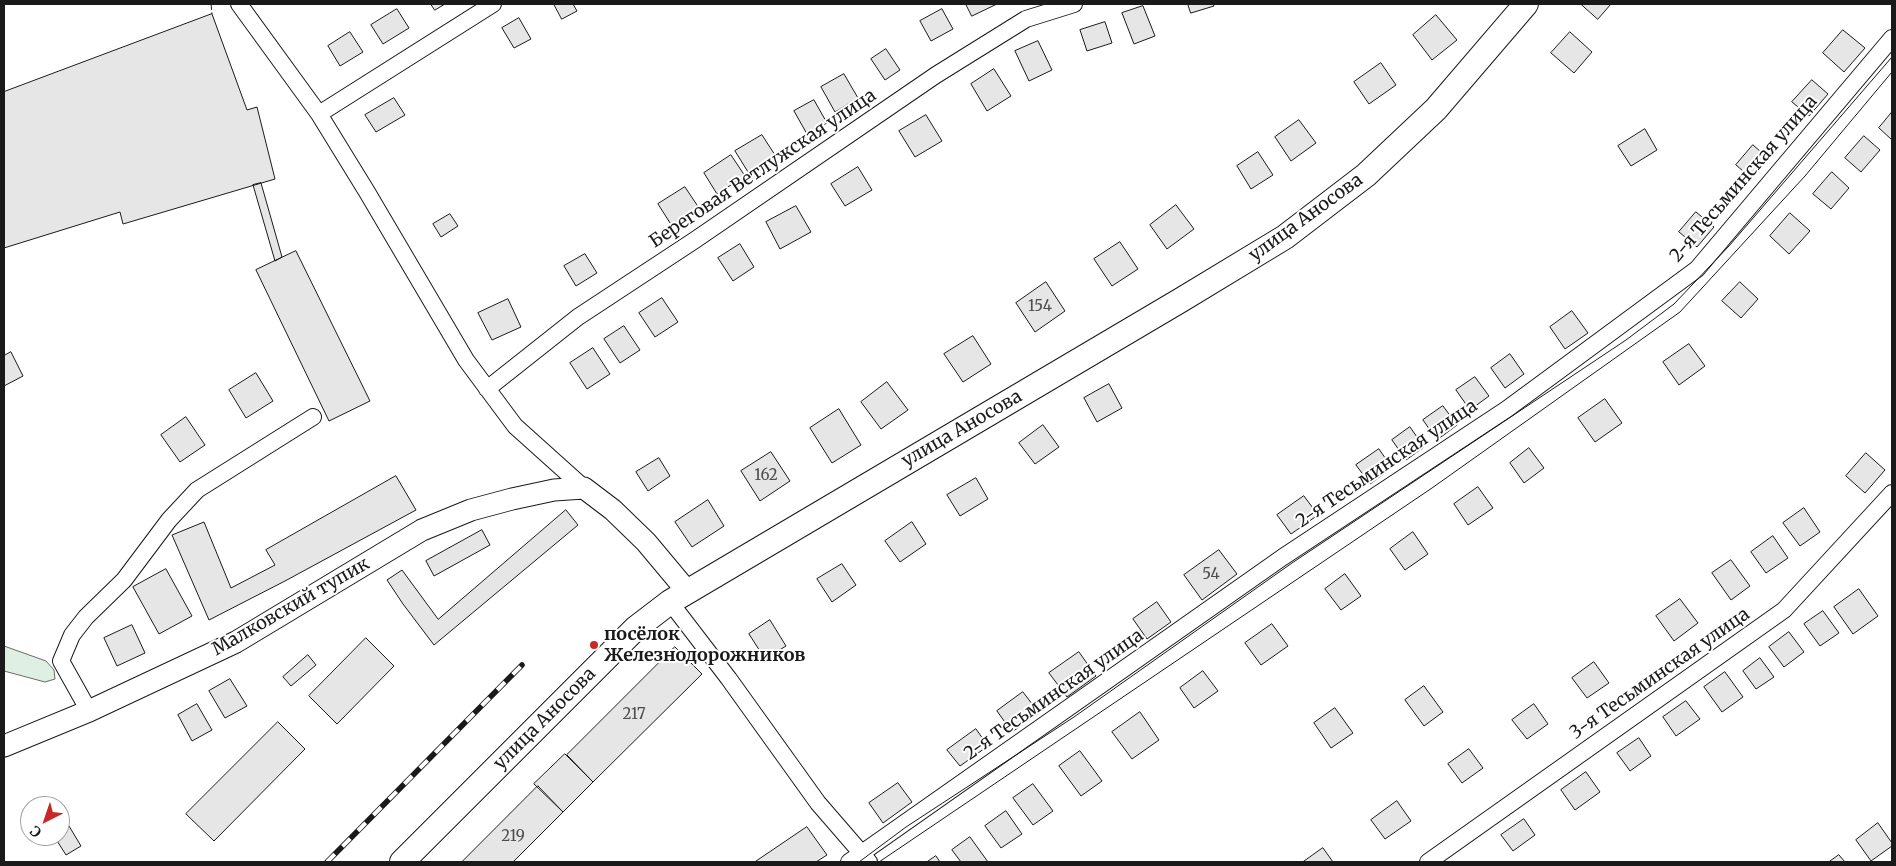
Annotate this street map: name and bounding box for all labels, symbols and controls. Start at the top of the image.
street label: Береговая Ветлужская улица [646,85,880,253]
street label: 2-я Тесьминская улица [1666,91,1822,267]
street label: улица Аносова [1245,170,1367,266]
house number: 154 [1028,298,1052,316]
street label: улица Аносова [898,386,1026,472]
street label: 2-я Тесьминская улица [1292,395,1482,533]
house number: 162 [754,467,778,485]
street label: Малковский тупик [209,553,373,661]
house number: 54 [1202,566,1220,584]
street label: 3-я Тесьминская улица [1566,604,1754,744]
place label: посёлок Железнодорожников [604,624,805,666]
street label: 2-я Тесьминская улица [960,625,1148,765]
marker: посёлок Железнодорожников [588,639,600,651]
street label: улица Аносова [490,664,600,774]
house number: 217 [623,706,645,724]
north arrow [20,796,70,846]
text: С [26,822,45,841]
house number: 219 [501,828,525,846]

